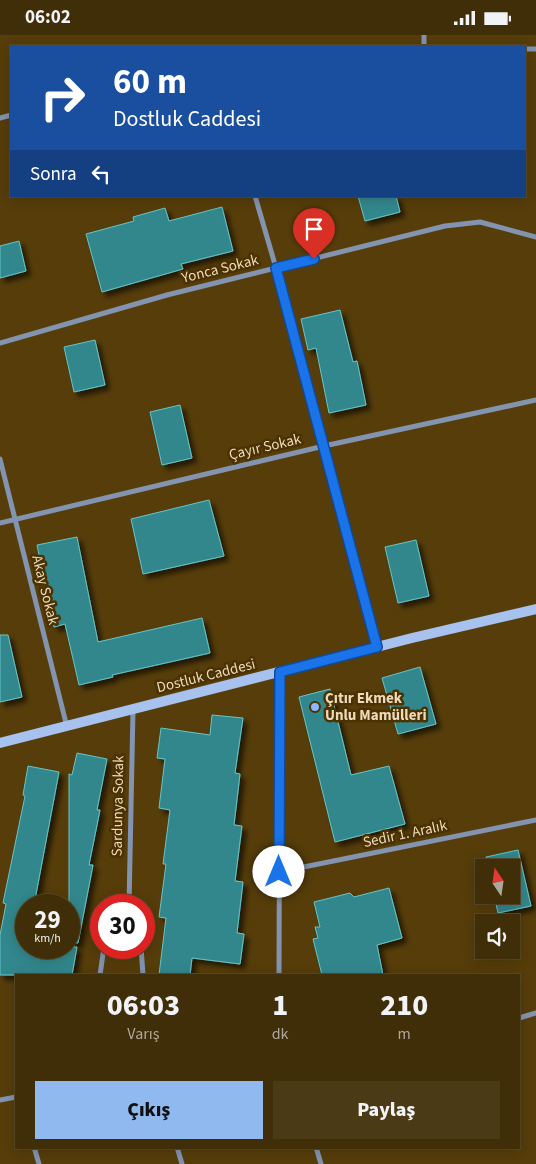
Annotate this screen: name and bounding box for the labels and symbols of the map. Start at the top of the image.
pin [293,208,335,259]
street label: Yonca Sokak [178,249,261,289]
street label: Çayır Sokak [227,428,304,465]
street label: Akay Sokak [26,553,64,628]
street label: Dostluk Caddesi [154,654,258,698]
place label: Çıtır Ekmek Unlu Mamülleri [325,688,427,726]
marker: Çıtır Ekmek Unlu Mamülleri [309,701,321,713]
street label: Sardunya Sokak [107,755,129,857]
street label: Sedir 1. Aralık [361,815,449,853]
position arrow [252,845,304,897]
north arrow [475,859,520,904]
speed limit sign: 30 [90,894,155,959]

